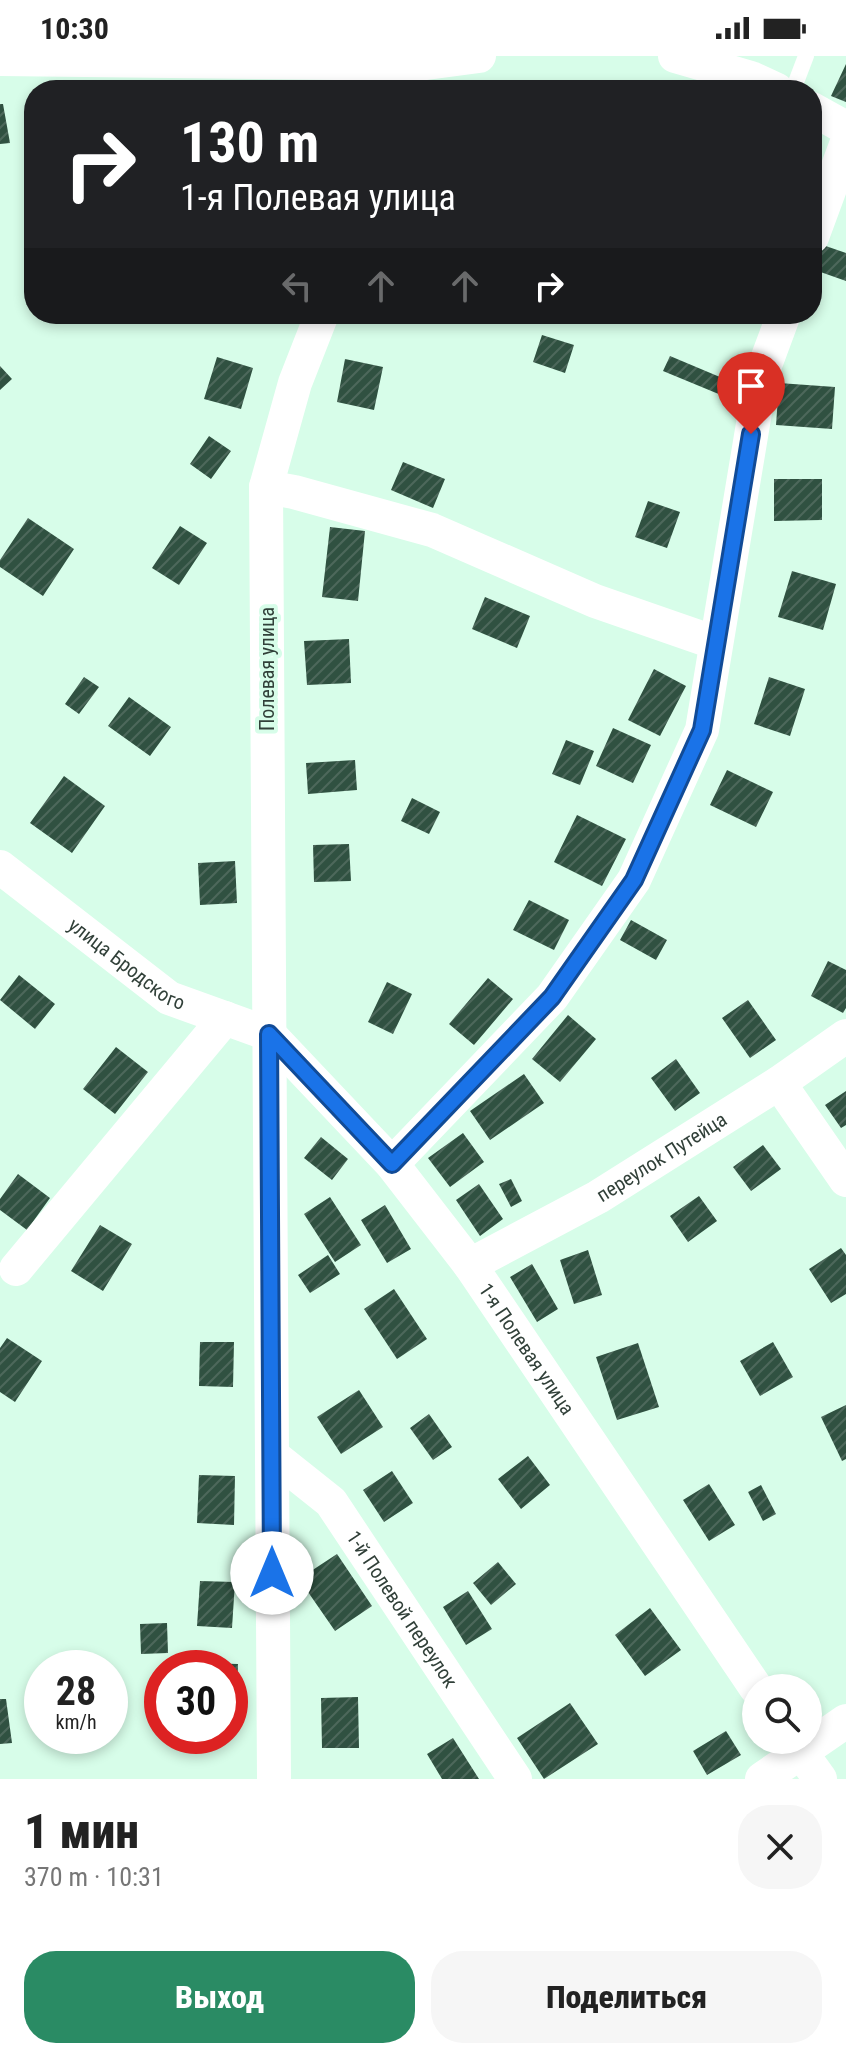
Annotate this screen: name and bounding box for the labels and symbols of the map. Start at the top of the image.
pin [717,352,785,434]
street label: Полевая улица [255,607,279,731]
street label: улица Бродского [64,913,188,1015]
street label: переулок Путейца [592,1107,731,1207]
street label: 1-я Полевая улица [474,1279,580,1419]
street label: 1-й Полевой переулок [342,1526,463,1692]
position arrow [230,1531,314,1615]
speed limit sign: 30 [144,1650,248,1754]

